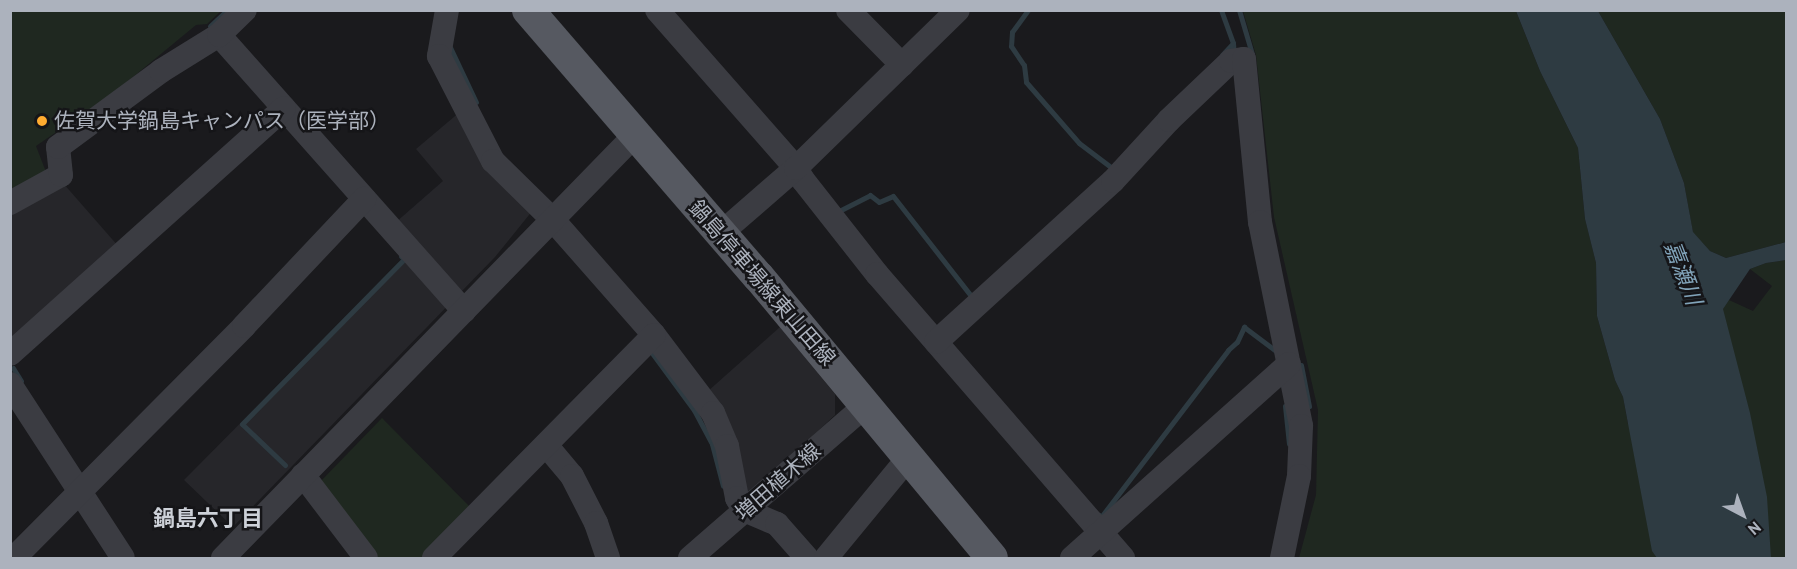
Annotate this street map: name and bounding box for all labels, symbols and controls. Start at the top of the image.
place label: 佐賀大学鍋島キャンパス（医学部） [54,108,390,134]
marker: 佐賀大学鍋島キャンパス（医学部） [35,114,49,128]
street label: 鍋島停車場線東山田線 [684,195,840,371]
water label: 嘉瀬川 [1659,237,1707,309]
street label: 増田植木線 [730,438,826,526]
north arrow [1713,485,1773,545]
district label: 鍋島六丁目 [153,506,263,532]
text: N [1744,518,1765,540]

